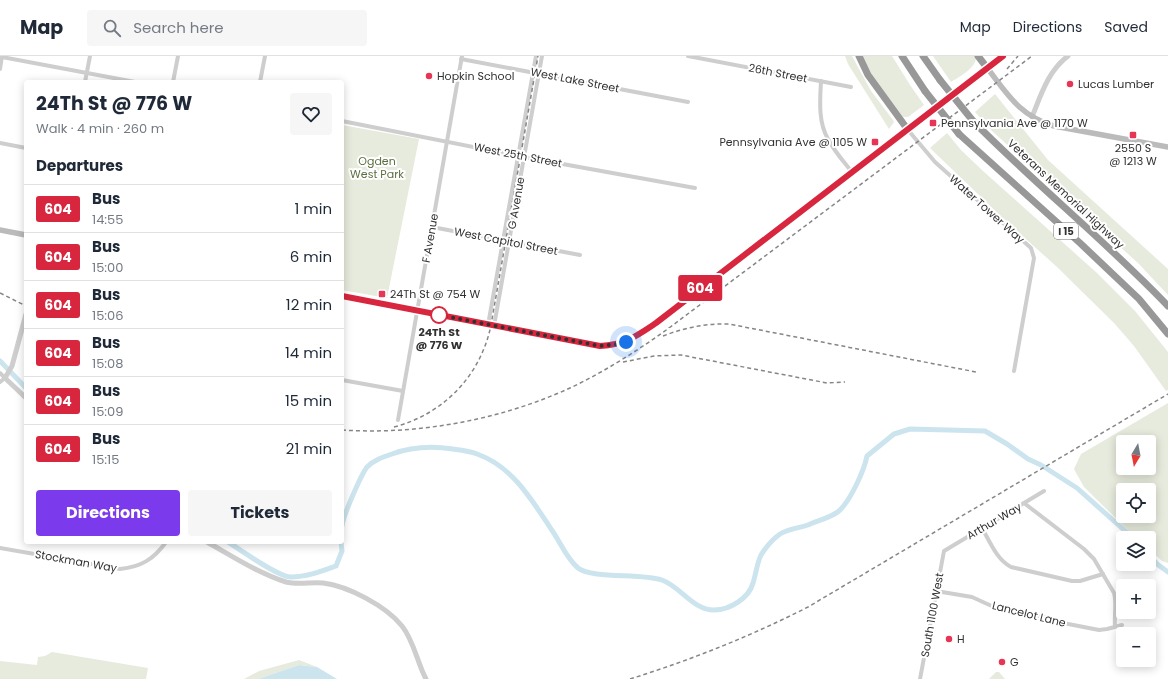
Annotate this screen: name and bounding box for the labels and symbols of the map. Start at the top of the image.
street label: 26th Street [747,59,809,87]
street label: West Lake Street [529,64,621,96]
place label: Hopkin School [437,68,514,84]
marker: Hopkin School [424,71,434,81]
place label: Lucas Lumber [1078,76,1154,92]
marker: Lucas Lumber [1065,79,1075,89]
place label: Pennsylvania Ave @ 1170 W [941,115,1088,131]
marker: Pennsylvania Ave @ 1170 W [928,118,938,128]
marker: 2550 S @ 1213 W [1128,130,1138,140]
place label: Pennsylvania Ave @ 1105 W [719,134,867,150]
street label: Veterans Memorial Highway [1004,136,1128,253]
marker: Pennsylvania Ave @ 1105 W [870,137,880,147]
street label: West 25th Street [472,139,564,171]
place label: 2550 S @ 1213 W [1109,140,1157,169]
park label: Ogden West Park [350,153,404,182]
street label: Water Tower Way [946,171,1029,248]
street label: G Avenue [504,175,528,230]
street label: F Avenue [418,212,442,264]
street label: West Capitol Street [453,223,559,259]
road number: I 15 [1054,223,1078,239]
line badge: 604 [677,275,723,301]
place label: 24Th St @ 754 W [390,286,480,302]
marker: 24Th St @ 754 W [377,289,387,299]
marker: 24Th St @ 776 W [430,306,448,324]
place label: 24Th St @ 776 W [416,324,463,353]
your location [616,332,636,352]
north arrow [1116,435,1156,475]
street label: Arthur Way [964,498,1025,543]
street label: Stockman Way [34,546,119,576]
street label: South 1100 West [917,571,947,659]
street label: Lancelot Lane [990,597,1068,631]
place label: H [957,631,965,647]
marker: H [944,634,954,644]
place label: G [1010,654,1019,670]
marker: G [997,657,1007,667]

